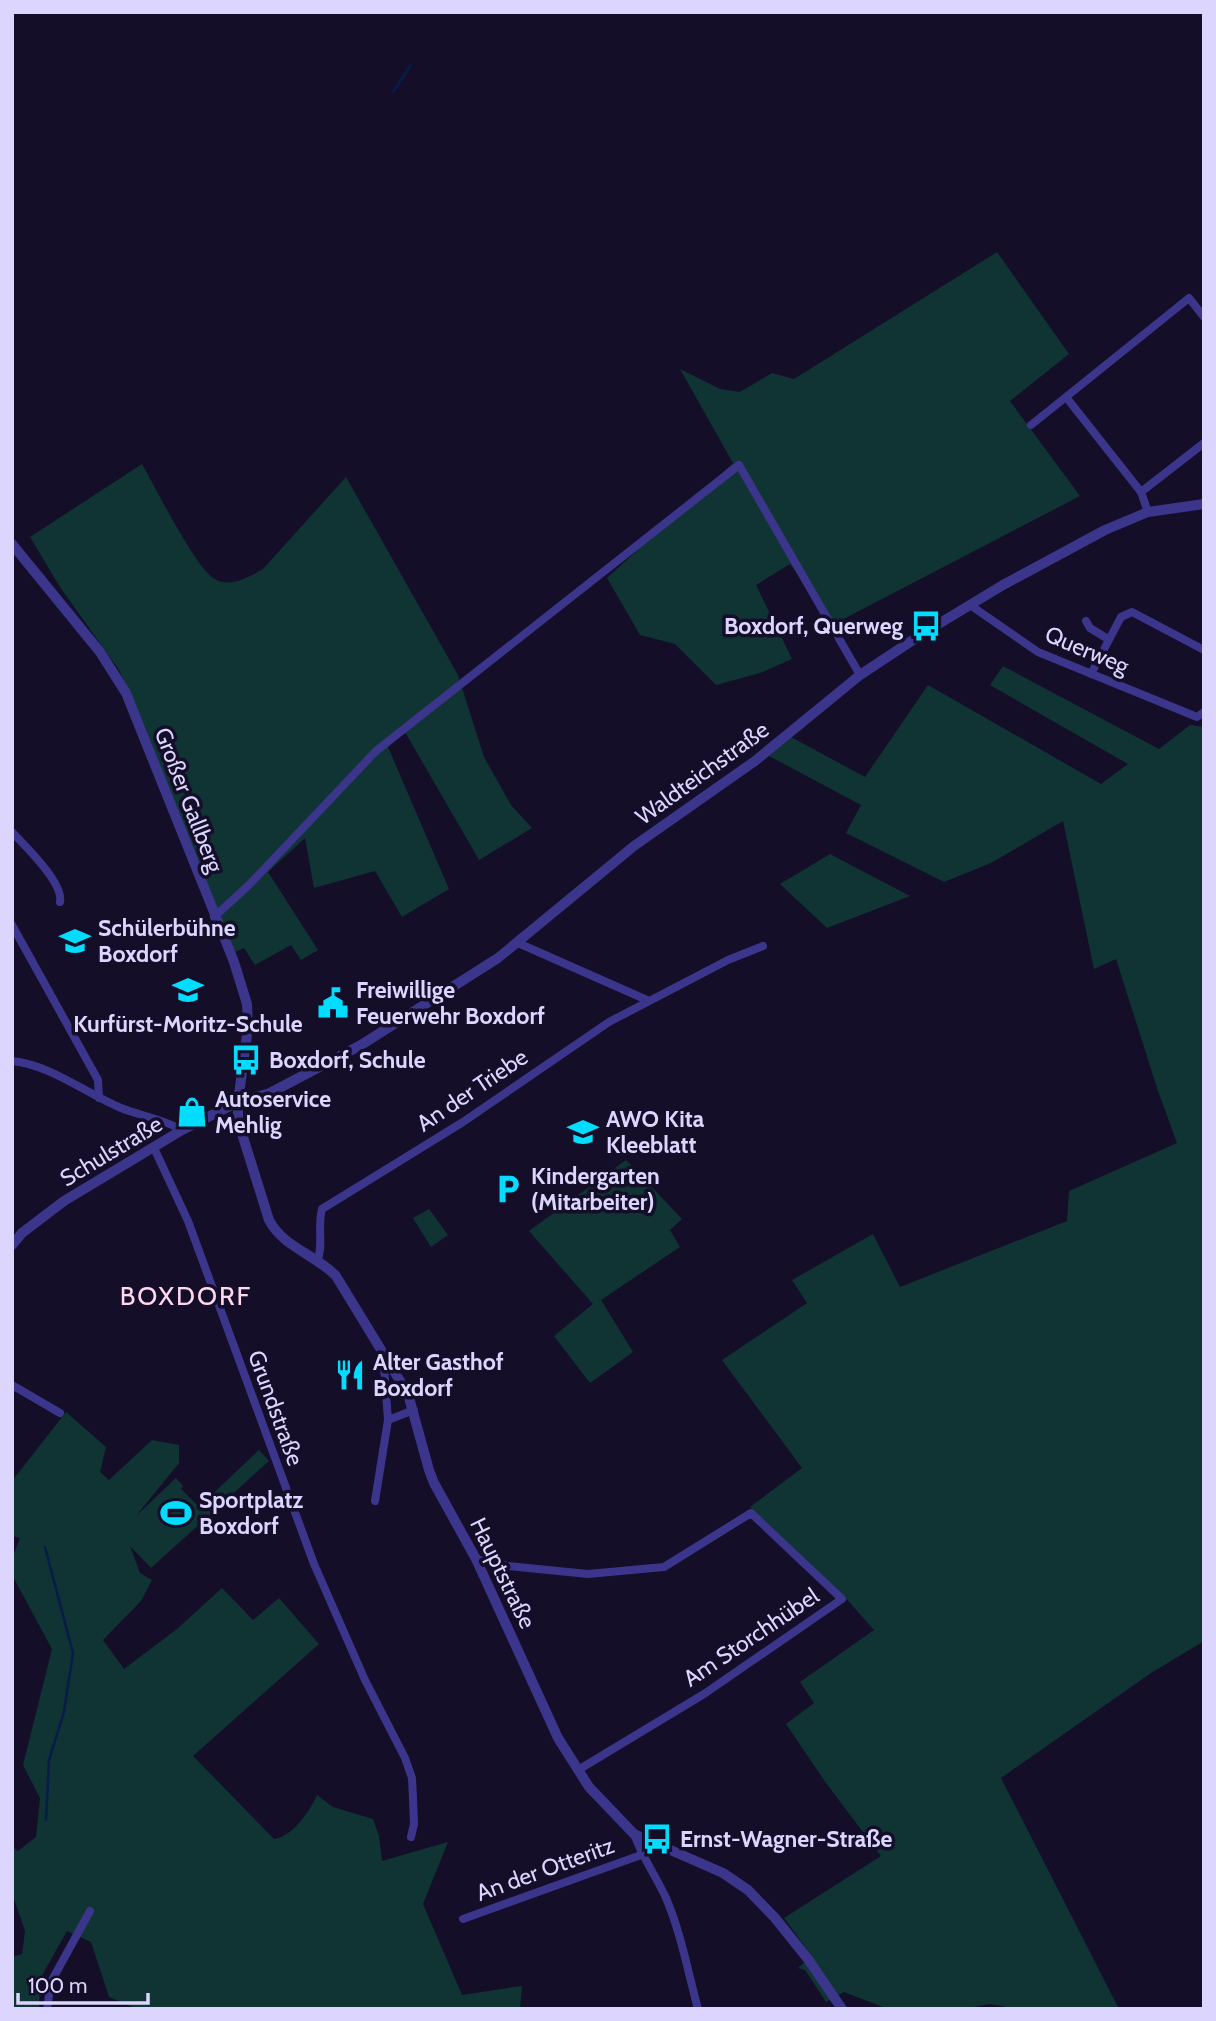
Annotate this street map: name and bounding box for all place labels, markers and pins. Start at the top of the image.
bus stop icon: Boxdorf, Querweg [909,609,943,643]
place label: Boxdorf, Querweg [724,612,903,640]
place label: Schülerbühne Boxdorf [98,914,236,968]
school or university icon: Schülerbühne Boxdorf [58,924,92,958]
school or university icon: Kurfürst-Moritz-Schule [171,973,205,1007]
place label: Freiwillige Feuerwehr Boxdorf [356,976,545,1030]
public building icon: Freiwillige Feuerwehr Boxdorf [316,986,350,1020]
place label: Kurfürst-Moritz-Schule [73,1010,303,1038]
bus stop icon: Boxdorf, Schule [229,1043,263,1077]
place label: Boxdorf, Schule [269,1046,426,1074]
place label: Autoservice Mehlig [215,1085,331,1139]
shop icon: Autoservice Mehlig [175,1095,209,1129]
place label: AWO Kita Kleeblatt [606,1105,705,1159]
school or university icon: AWO Kita Kleeblatt [566,1115,600,1149]
place label: Kindergarten (Mitarbeiter) [531,1162,660,1216]
parking icon: Kindergarten (Mitarbeiter) [491,1172,525,1206]
place label: Alter Gasthof Boxdorf [373,1348,504,1402]
restaurant icon: Alter Gasthof Boxdorf [333,1358,367,1392]
place label: Sportplatz Boxdorf [199,1486,303,1540]
sports icon: Sportplatz Boxdorf [159,1496,193,1530]
bus stop icon: Ernst-Wagner-Straße [640,1822,674,1856]
place label: Ernst-Wagner-Straße [680,1825,893,1853]

